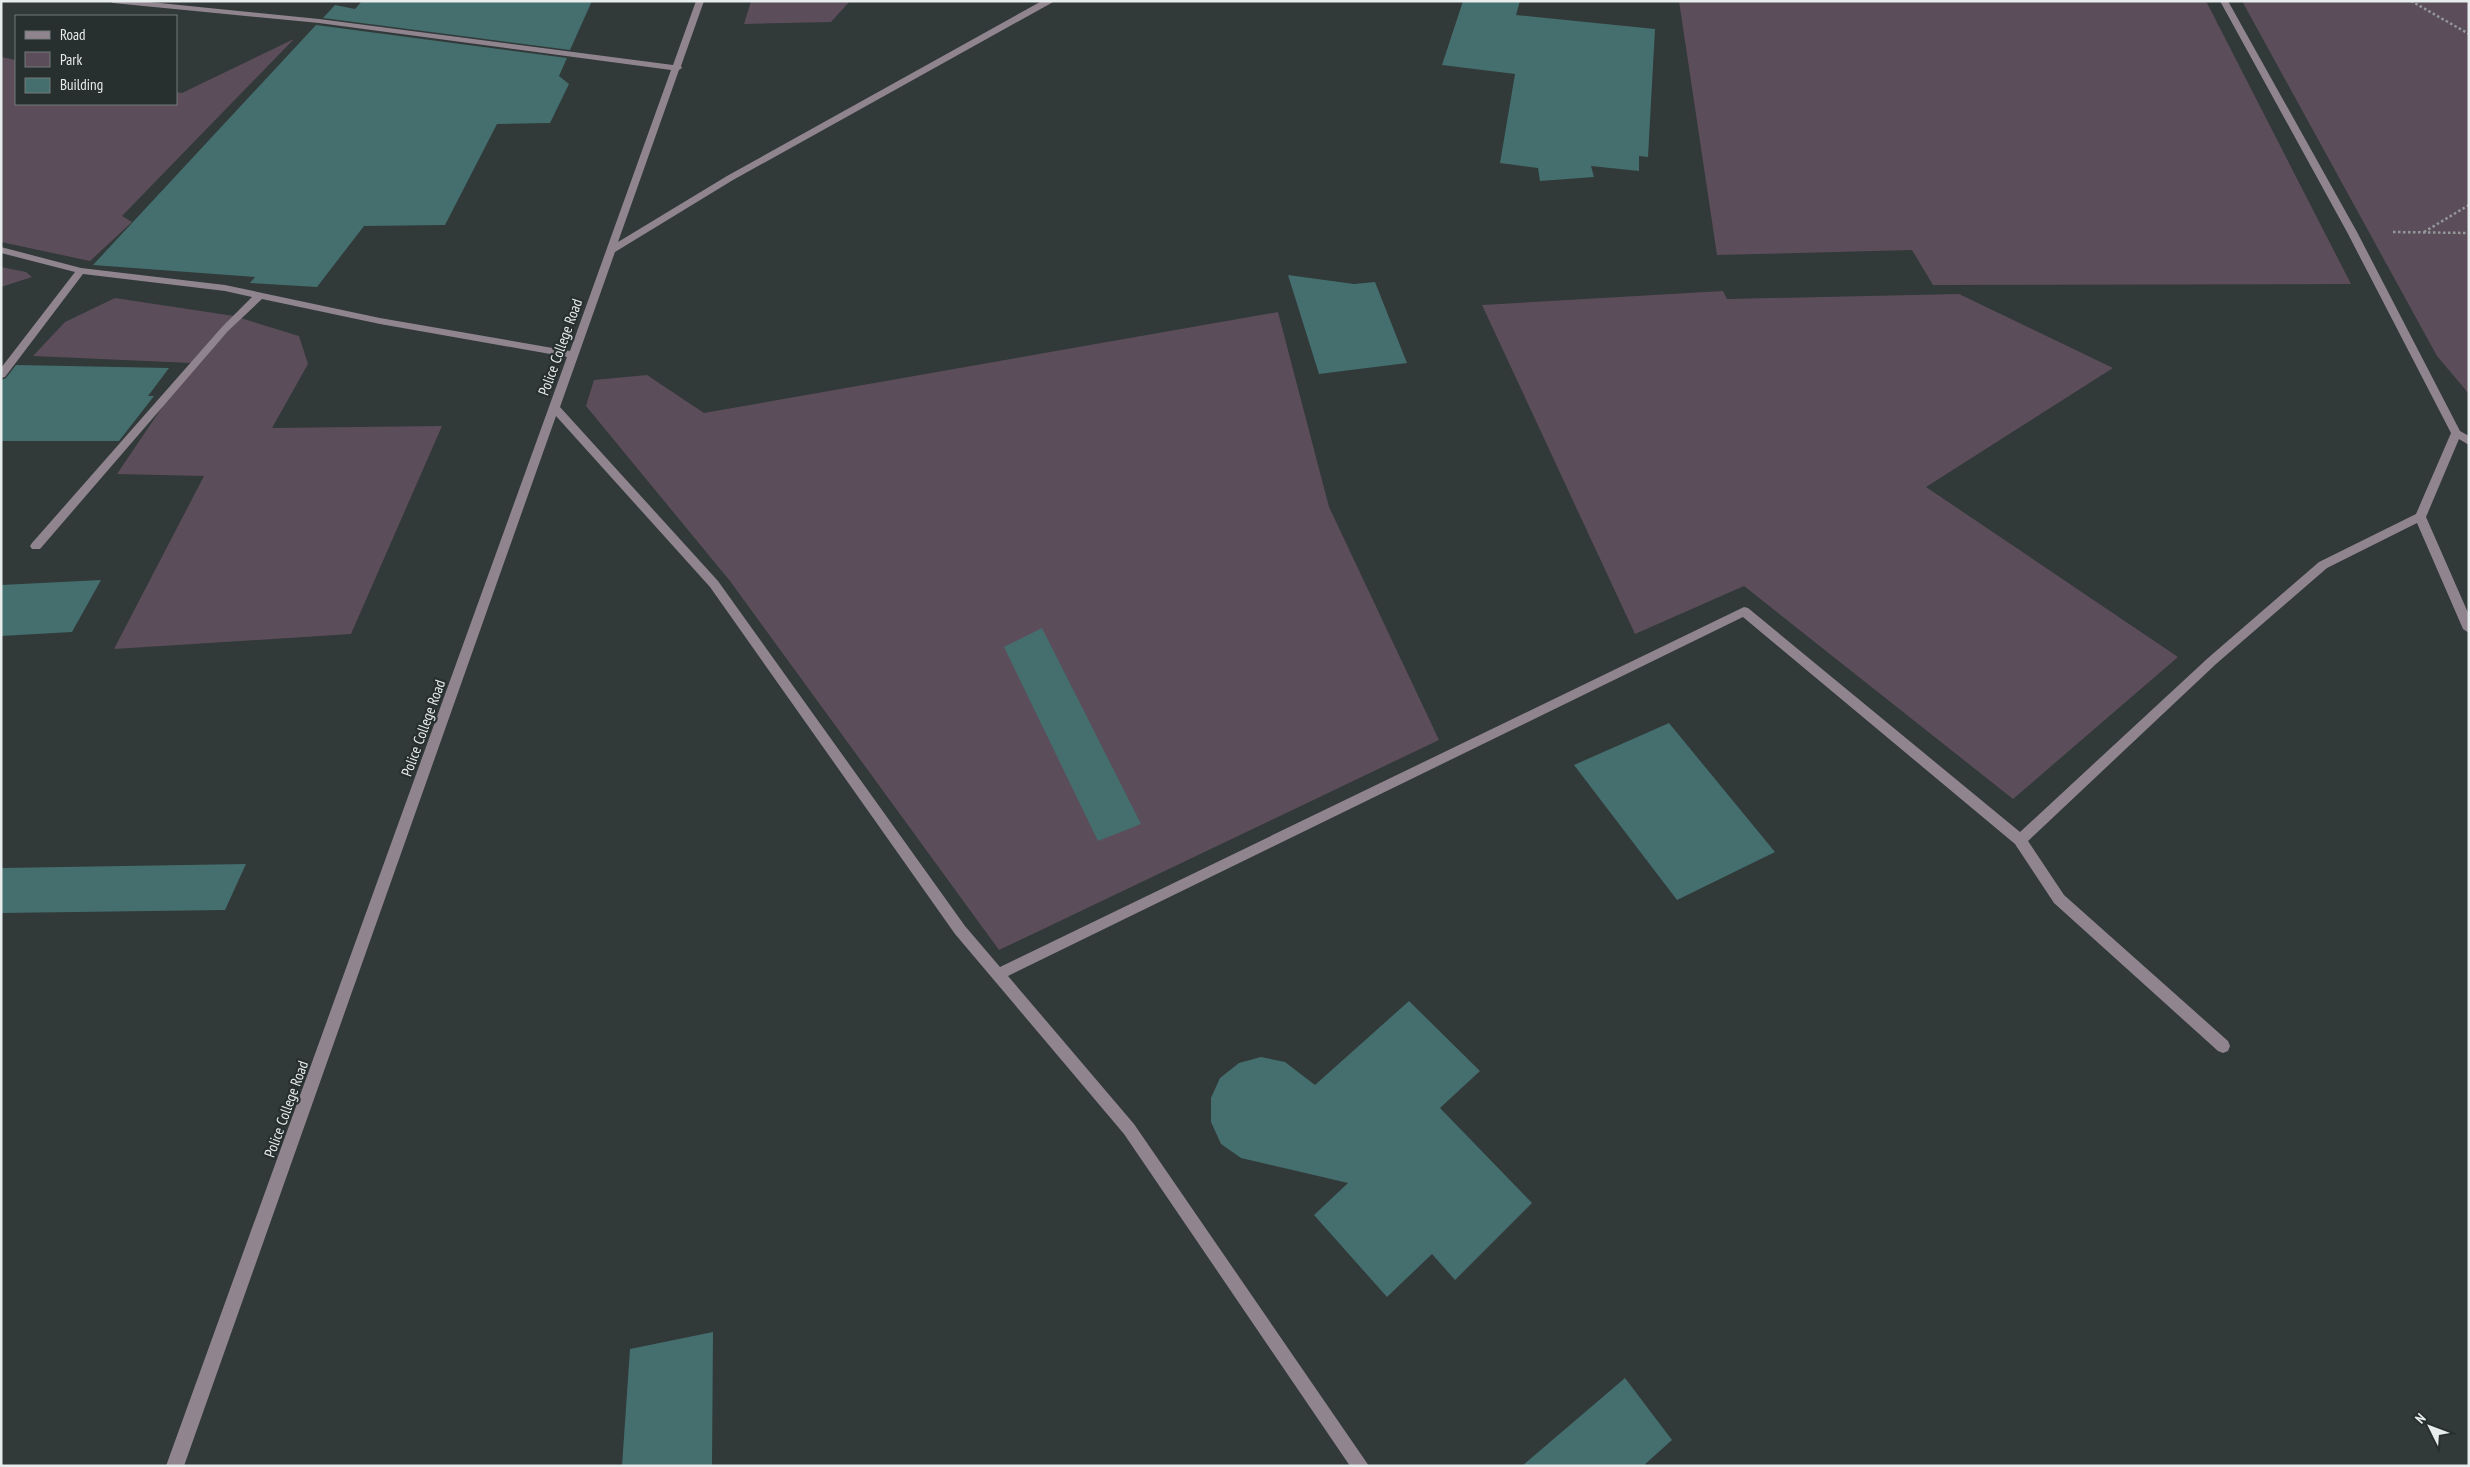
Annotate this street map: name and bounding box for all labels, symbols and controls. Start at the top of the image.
legend [15,15,178,105]
text: Road [60,25,86,44]
text: Park [60,50,82,69]
text: Building [60,75,103,94]
street label: Police College Road [534,296,586,398]
street label: Police College Road [397,677,449,779]
street label: Police College Road [260,1058,312,1160]
north arrow [2405,1402,2455,1452]
text: N [2411,1409,2430,1427]

